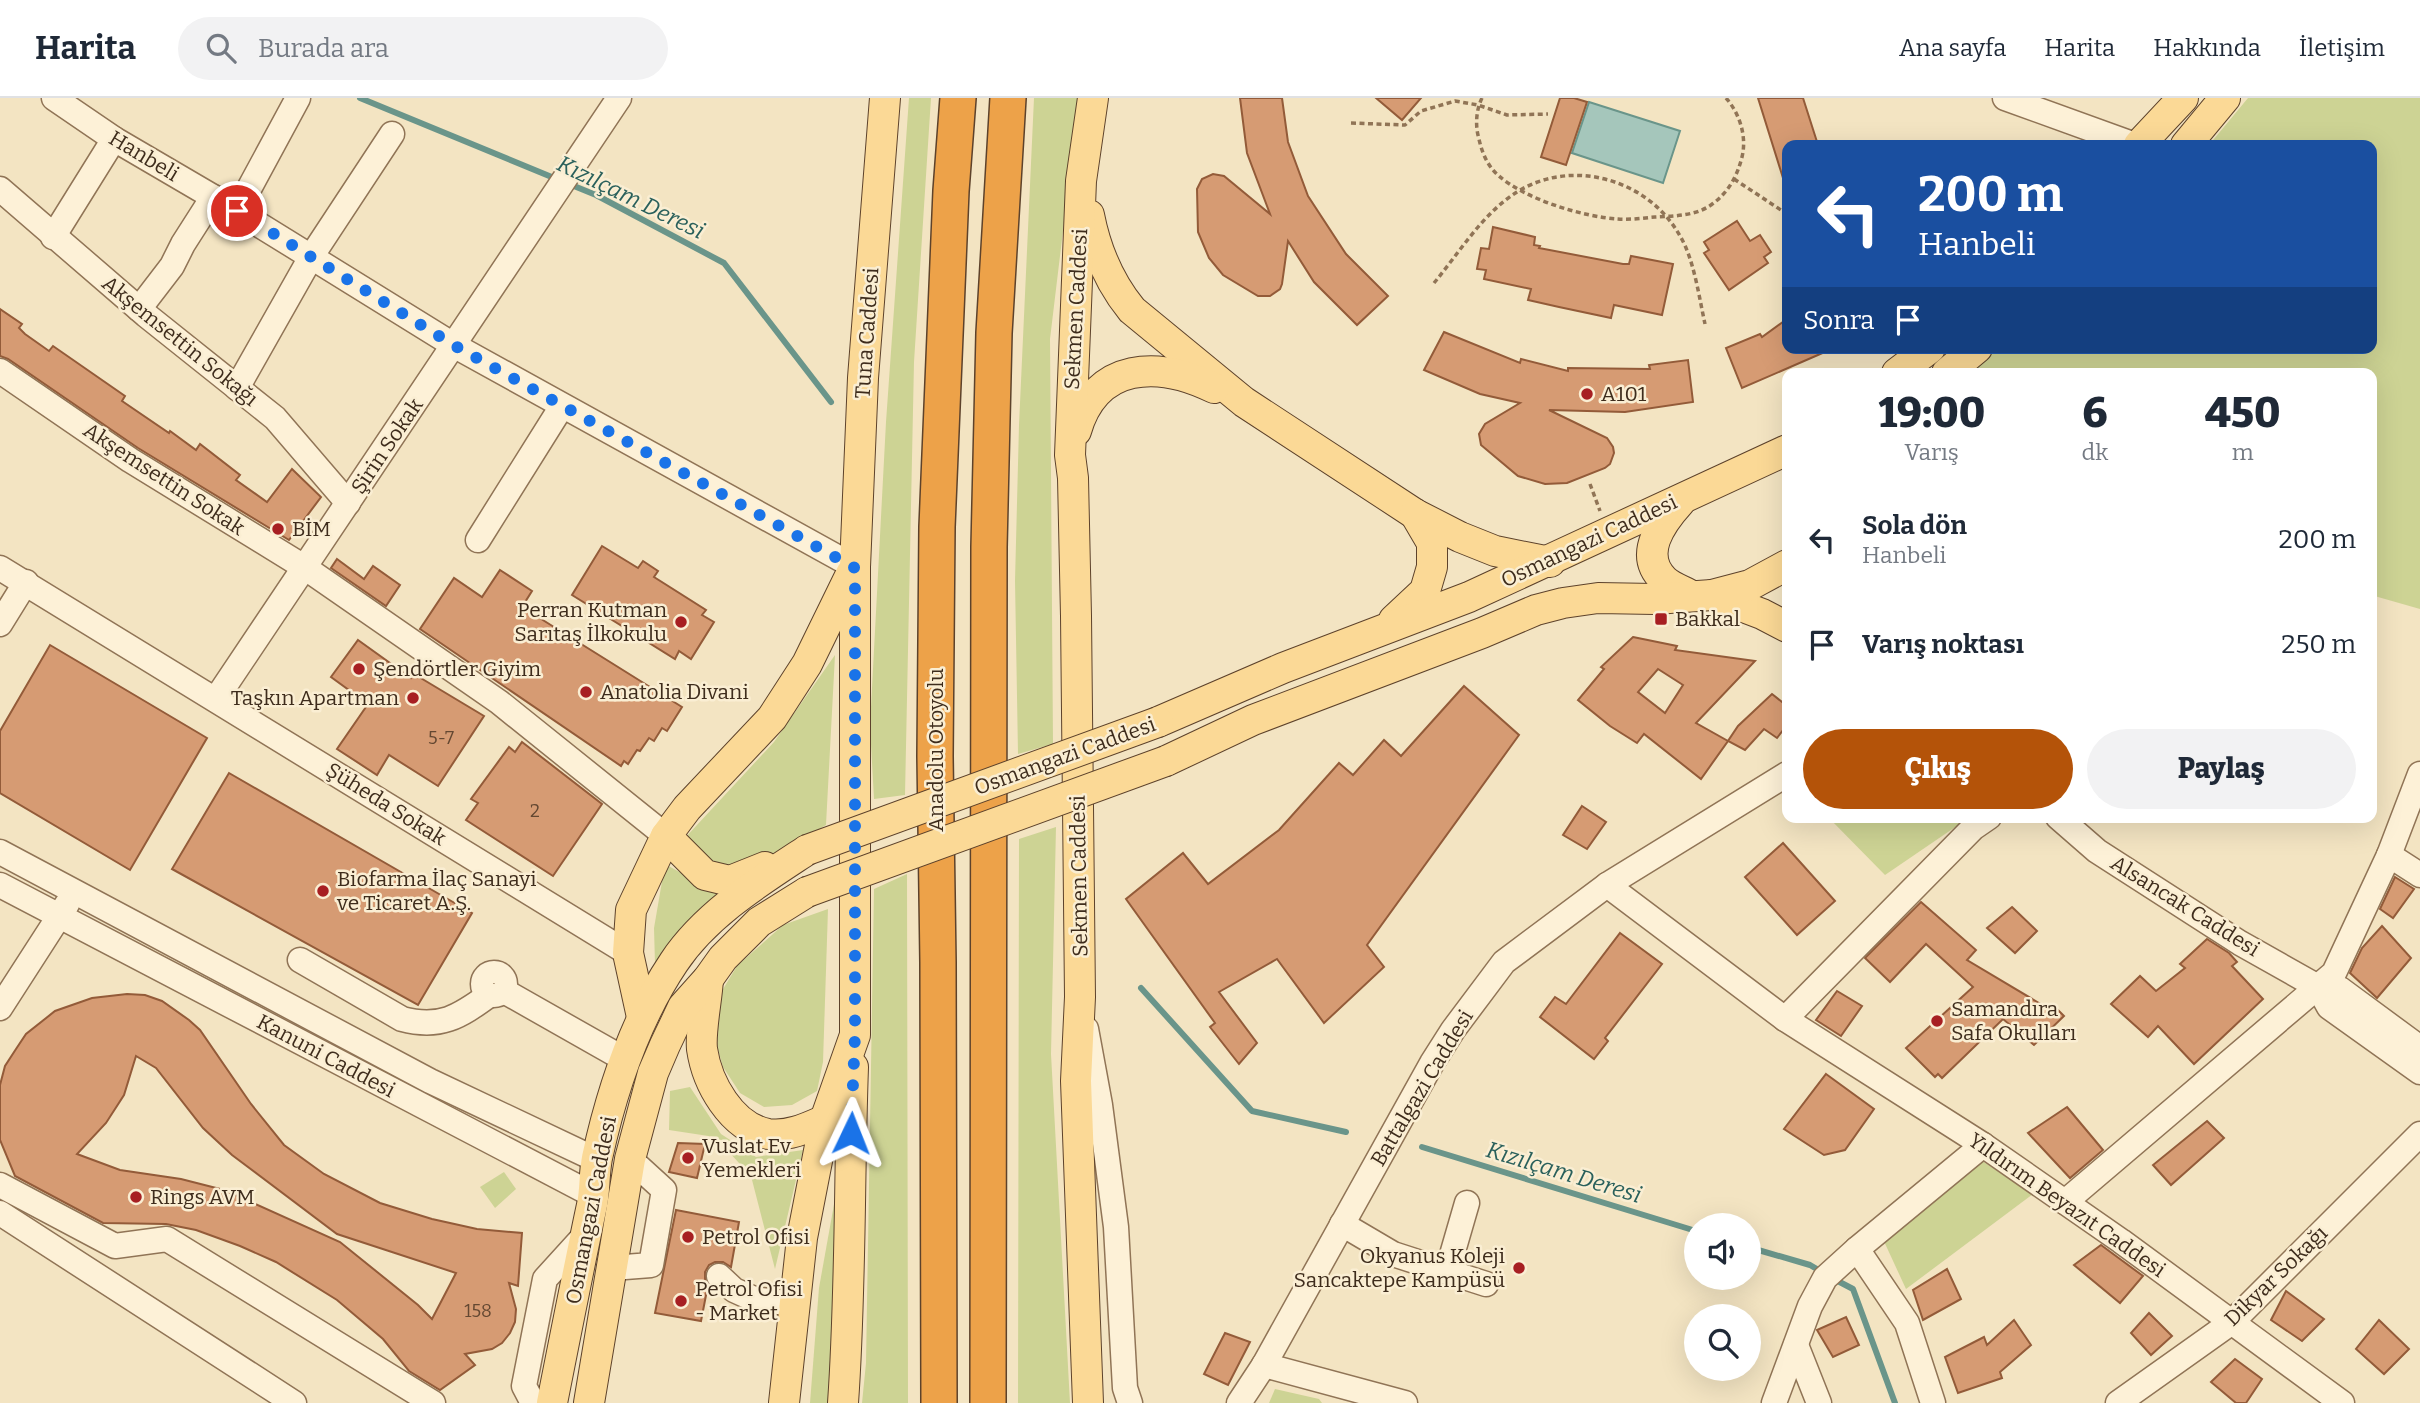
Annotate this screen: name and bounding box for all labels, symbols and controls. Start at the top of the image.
search box [178,17,668,80]
text: Harita [35,28,136,68]
icon: search [202,29,240,67]
text: Burada ara [258,33,389,64]
text: Ana sayfa [1899,34,2006,62]
text: Harita [2044,34,2115,62]
text: Hakkında [2153,34,2261,62]
text: İletişim [2299,34,2385,62]
street label: Hanbeli [104,125,184,187]
water label: Kızılçam Deresi [553,149,710,245]
text: 200 m [1918,165,2063,224]
icon: left [1803,168,1894,259]
pin [207,181,267,241]
icon: arrive [218,192,256,230]
text: Hanbeli [1918,225,2035,263]
street label: Sekmen Caddesi [1059,228,1093,390]
street label: Tuna Caddesi [849,267,885,399]
street label: Akşemsettin Sokağı [97,270,263,412]
icon: arrive [1889,301,1927,339]
text: Sonra [1803,305,1875,336]
place label: A101 [1601,381,1647,407]
marker: A101 [1579,386,1595,402]
text: 19:00 [1878,388,1985,438]
text: 6 [2082,388,2107,438]
text: 450 [2205,388,2281,438]
street label: Şirin Sokak [345,393,429,499]
street label: Akşemsettin Sokak [78,417,250,541]
text: Varış [1905,438,1959,466]
text: dk [2082,438,2108,466]
text: m [2232,438,2254,466]
street label: Osmangazi Caddesi [1497,489,1681,593]
text: Sola dön [1862,510,1967,541]
place label: BİM [292,516,331,542]
marker: BİM [270,521,286,537]
icon: left [1803,521,1841,559]
text: 200 m [2279,524,2356,555]
text: Hanbeli [1862,541,1946,569]
place label: Perran Kutman Sarıtaş İlkokulu [514,597,667,647]
place label: Bakkal [1675,606,1740,632]
marker: Bakkal [1653,611,1669,627]
marker: Perran Kutman Sarıtaş İlkokulu [673,614,689,630]
icon: arrive [1803,626,1841,664]
text: Varış noktası [1862,629,2024,660]
text: 250 m [2281,629,2356,660]
place label: Şendörtler Giyim [373,656,541,682]
marker: Şendörtler Giyim [351,661,367,677]
street label: Anadolu Otoyolu [923,668,949,832]
place label: Anatolia Divani [600,679,749,705]
marker: Anatolia Divani [578,684,594,700]
place label: Taşkın Apartman [231,685,399,711]
marker: Taşkın Apartman [405,690,421,706]
street label: Osmangazi Caddesi [971,711,1159,801]
house number: 5-7 [428,727,454,749]
button: Çıkış [1803,729,2073,809]
button: Paylaş [2087,729,2356,809]
street label: Şüheda Sokak [321,757,451,851]
street label: Sekmen Caddesi [1065,795,1093,957]
house number: 2 [530,800,540,822]
street label: Alsancak Caddesi [2106,850,2264,962]
place label: Biofarma İlaç Sanayi ve Ticaret A.Ş. [336,866,536,916]
marker: Biofarma İlaç Sanayi ve Ticaret A.Ş. [315,883,331,899]
place label: Samandıra Safa Okulları [1951,996,2076,1046]
street label: Battalgazi Caddesi [1365,1005,1479,1171]
street label: Kanuni Caddesi [252,1009,400,1103]
marker: Samandıra Safa Okulları [1929,1013,1945,1029]
position arrow [814,1096,888,1170]
street label: Osmangazi Caddesi [560,1114,622,1306]
street label: Yıldırım Beyazıt Caddesi [1963,1127,2171,1283]
place label: Vuslat Ev Yemekleri [702,1133,801,1183]
water label: Kızılçam Deresi [1483,1135,1645,1209]
marker: Vuslat Ev Yemekleri [680,1150,696,1166]
place label: Rings AVM [150,1184,255,1210]
marker: Rings AVM [128,1189,144,1205]
map controls [1684,1213,1761,1381]
button: sound [1684,1213,1761,1290]
street label: Dikyar Sokağı [2219,1220,2333,1332]
place label: Petrol Ofisi [702,1224,810,1250]
marker: Petrol Ofisi [680,1229,696,1245]
place label: Okyanus Koleji Sancaktepe Kampüsü [1294,1243,1505,1293]
marker: Okyanus Koleji Sancaktepe Kampüsü [1511,1260,1527,1276]
place label: Petrol Ofisi - Market [695,1276,803,1326]
marker: Petrol Ofisi - Market [673,1293,689,1309]
house number: 158 [464,1300,492,1322]
button: search [1684,1304,1761,1381]

